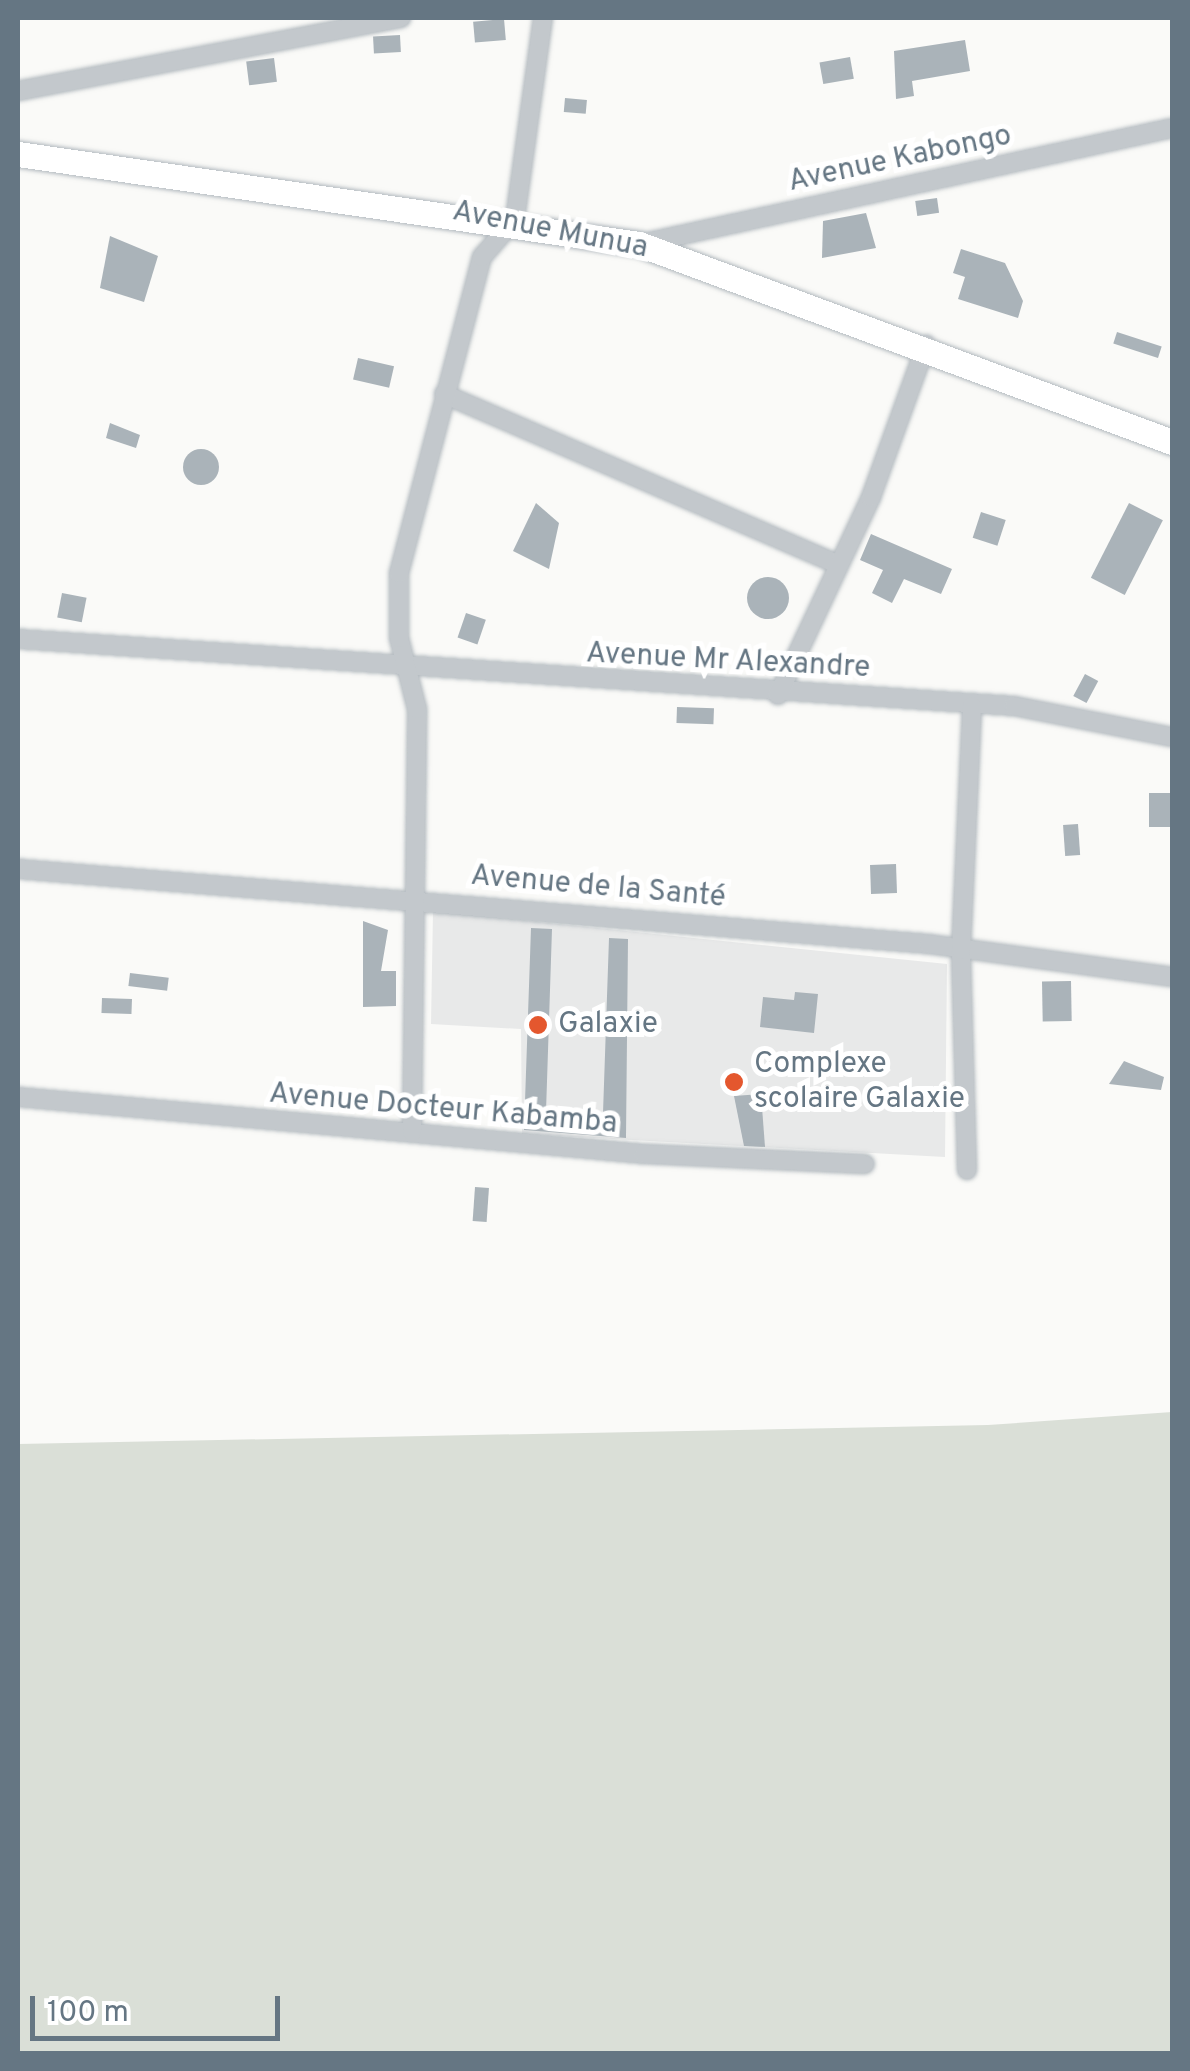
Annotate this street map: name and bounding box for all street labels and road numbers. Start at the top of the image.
street label: Avenue Kabongo [785,119,1015,201]
street label: Avenue Munua [449,194,651,268]
street label: Avenue Mr Alexandre [584,637,872,687]
street label: Avenue de la Santé [469,859,727,917]
street label: Avenue Docteur Kabamba [267,1077,619,1143]

